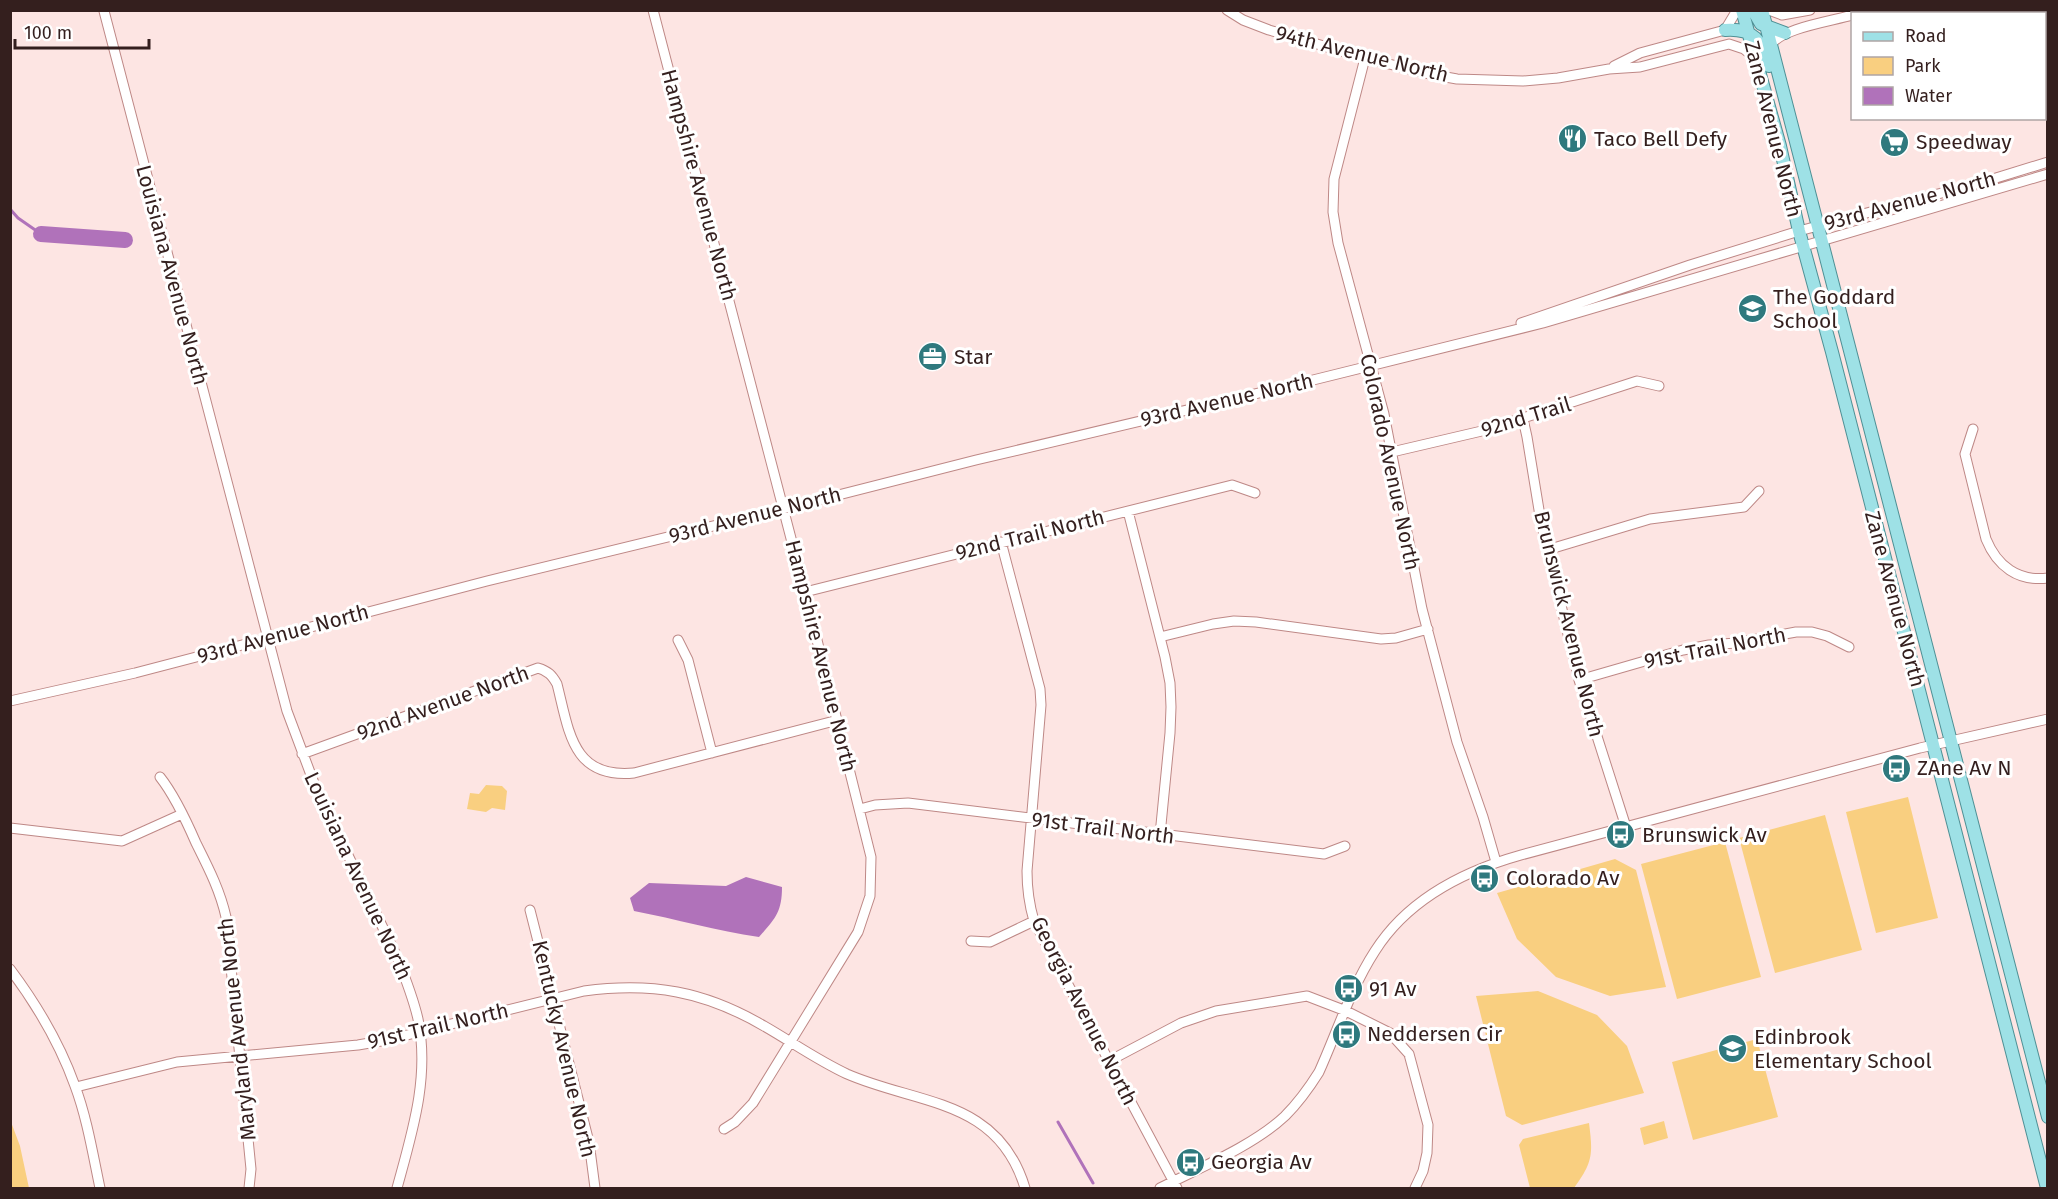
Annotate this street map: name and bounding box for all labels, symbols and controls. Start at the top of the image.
scale bar [15,12,148,50]
legend [1851,12,2046,120]
street label: 94th Avenue North [1273,20,1451,88]
text: 100 m [24,22,72,44]
text: Road [1905,25,1947,47]
street label: Zane Avenue North [1738,38,1808,220]
text: Park [1905,55,1941,77]
street label: Hampshire Avenue North [656,66,742,304]
text: Water [1905,85,1952,107]
restaurant icon: Taco Bell Defy [1557,123,1589,155]
place label: Taco Bell Defy [1594,126,1728,152]
supermarket icon: Speedway [1879,126,1911,158]
place label: Speedway [1916,129,2012,155]
street label: Louisiana Avenue North [130,162,214,388]
street label: 93rd Avenue North [1821,166,1999,236]
place label: The Goddard School [1773,284,1895,334]
school or university icon: The Goddard School [1736,293,1768,325]
office icon: Star [917,341,949,373]
place label: Star [954,344,992,370]
street label: Colorado Avenue North [1354,351,1426,573]
street label: 93rd Avenue North [1138,367,1316,433]
street label: 92nd Trail [1478,391,1574,443]
street label: 93rd Avenue North [666,481,844,549]
street label: 92nd Trail North [953,504,1107,566]
street label: Brunswick Avenue North [1528,508,1610,740]
street label: Zane Avenue North [1859,508,1931,690]
street label: Hampshire Avenue North [780,537,862,775]
street label: 93rd Avenue North [194,599,372,669]
street label: 91st Trail North [1642,622,1788,674]
street label: 92nd Avenue North [353,660,533,746]
bus stop icon: ZAne Av N [1880,752,1912,784]
place label: ZAne Av N [1917,755,2012,781]
street label: Louisiana Avenue North [298,768,418,984]
street label: 91st Trail North [1030,806,1176,850]
bus stop icon: Brunswick Av [1605,819,1637,851]
place label: Brunswick Av [1642,822,1767,848]
bus stop icon: Colorado Av [1469,862,1501,894]
place label: Colorado Av [1506,865,1620,891]
street label: Georgia Avenue North [1025,912,1143,1110]
street label: Maryland Avenue North [212,916,262,1142]
street label: Kentucky Avenue North [526,938,602,1160]
bus stop icon: 91 Av [1332,973,1364,1005]
place label: 91 Av [1369,976,1417,1002]
street label: 91st Trail North [365,997,511,1055]
bus stop icon: Neddersen Cir [1330,1018,1362,1050]
place label: Neddersen Cir [1367,1021,1502,1047]
place label: Edinbrook Elementary School [1754,1024,1932,1074]
school or university icon: Edinbrook Elementary School [1717,1033,1749,1065]
bus stop icon: Georgia Av [1174,1146,1206,1178]
place label: Georgia Av [1211,1149,1313,1175]

